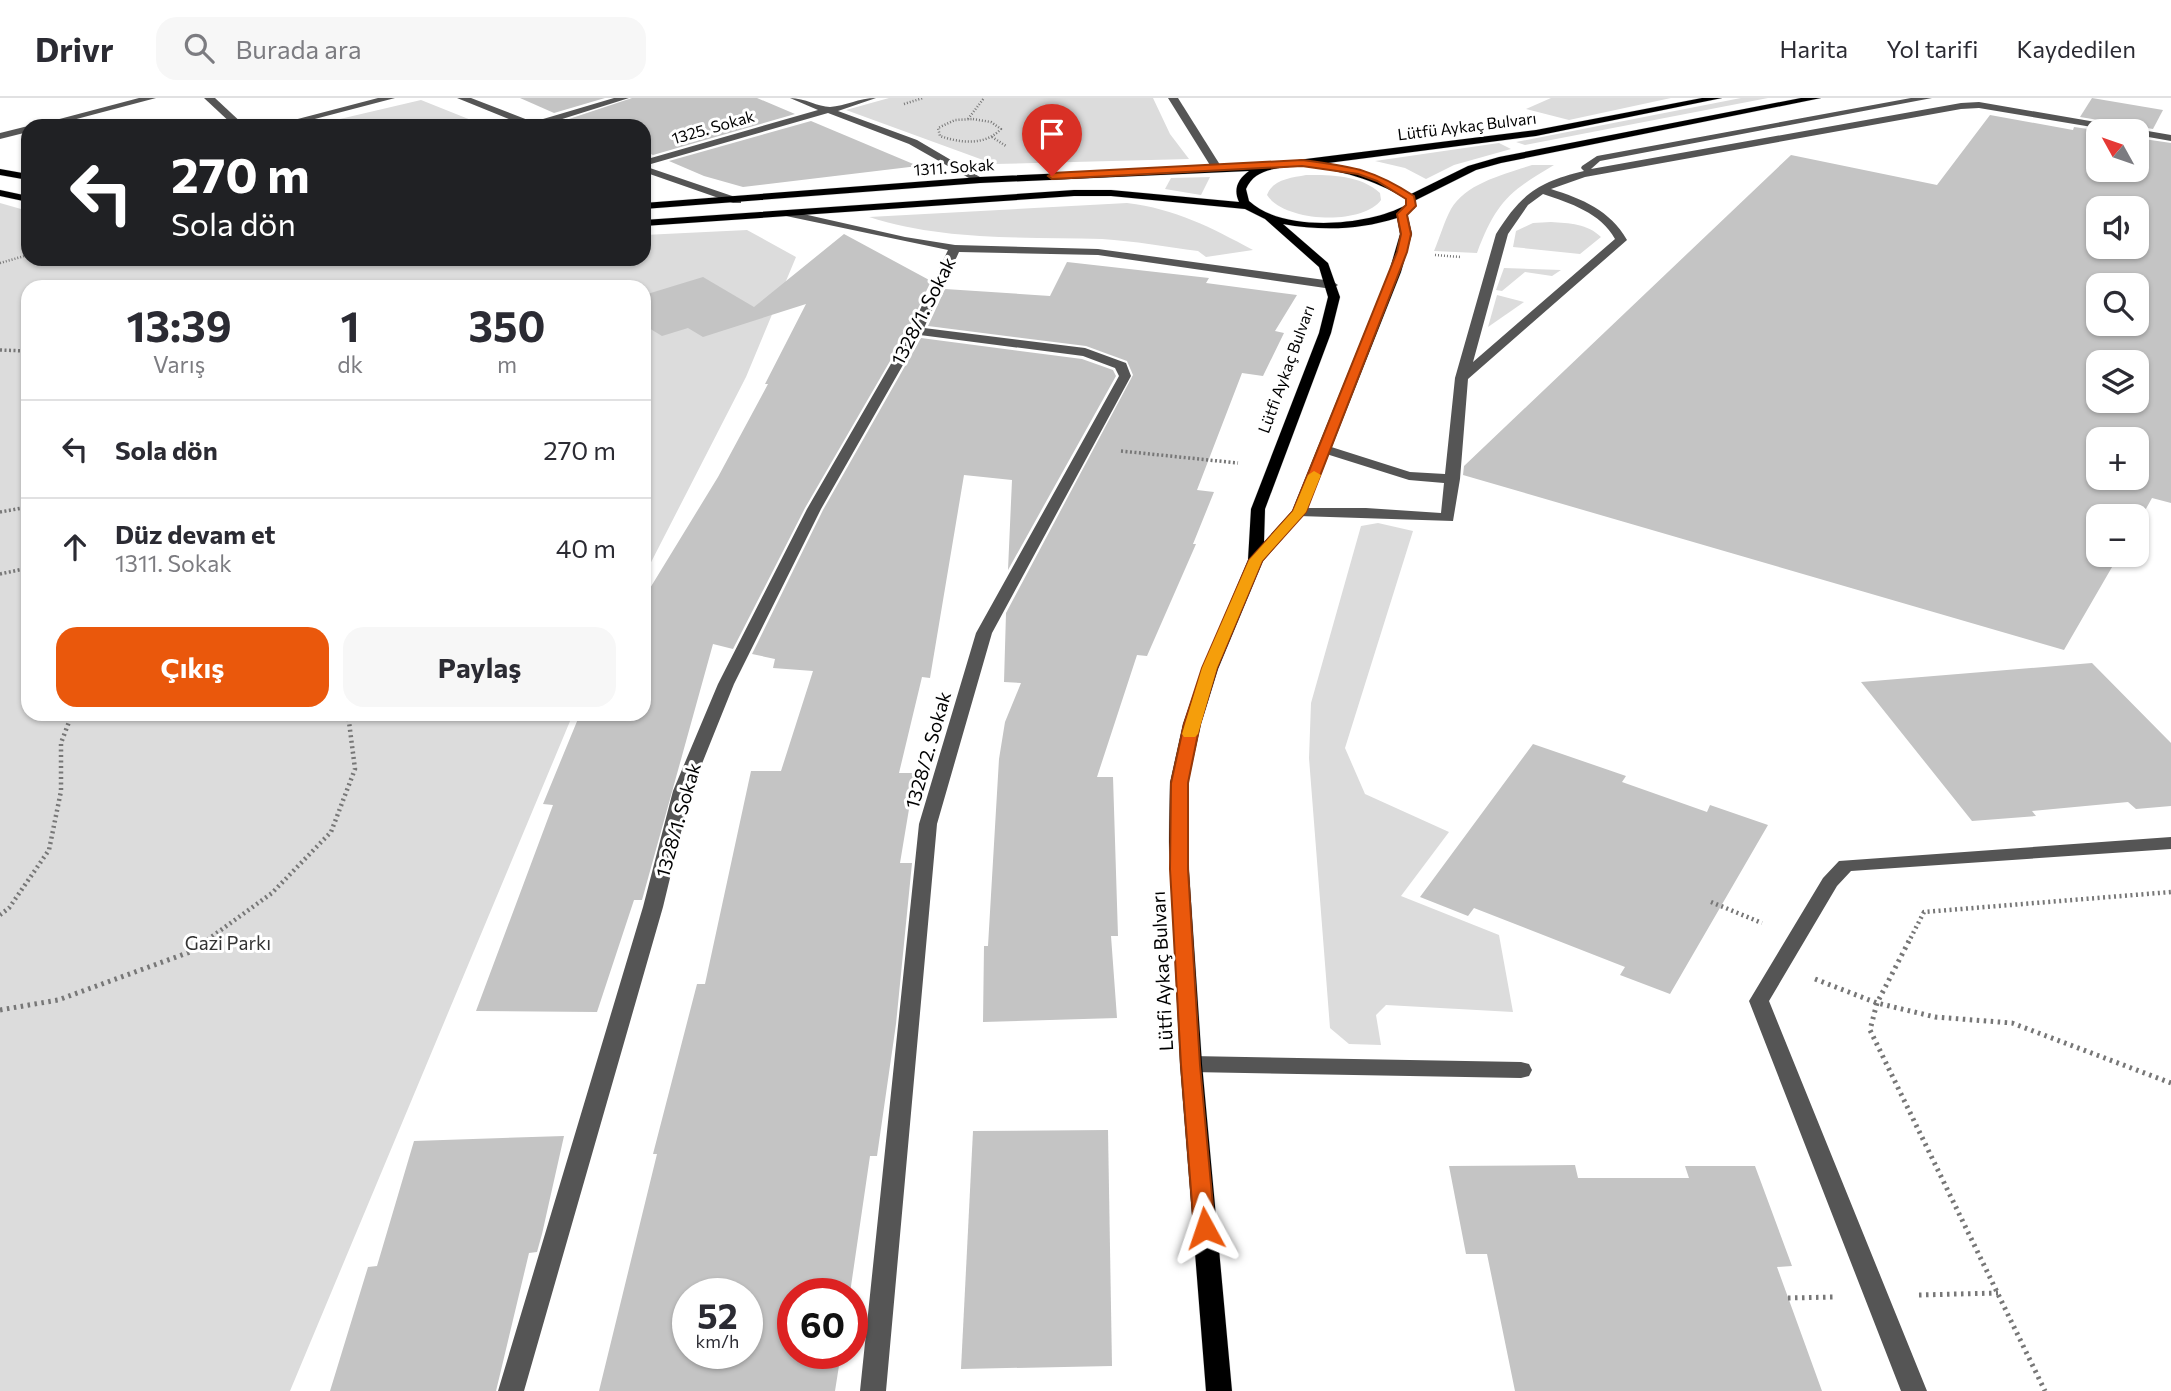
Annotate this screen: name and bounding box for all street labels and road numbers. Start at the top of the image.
street label: 1325. Sokak [669,106,757,147]
street label: Lütfü Aykaç Bulvarı [1396,108,1538,143]
street label: 1311. Sokak [913,154,995,179]
street label: 1328/1. Sokak [885,253,960,369]
street label: Lütfi Aykaç Bulvarı [1253,302,1318,436]
street label: 1328/2. Sokak [900,689,955,811]
street label: 1328/1. Sokak [650,760,705,880]
street label: Lütfi Aykaç Bulvarı [1146,890,1177,1052]

